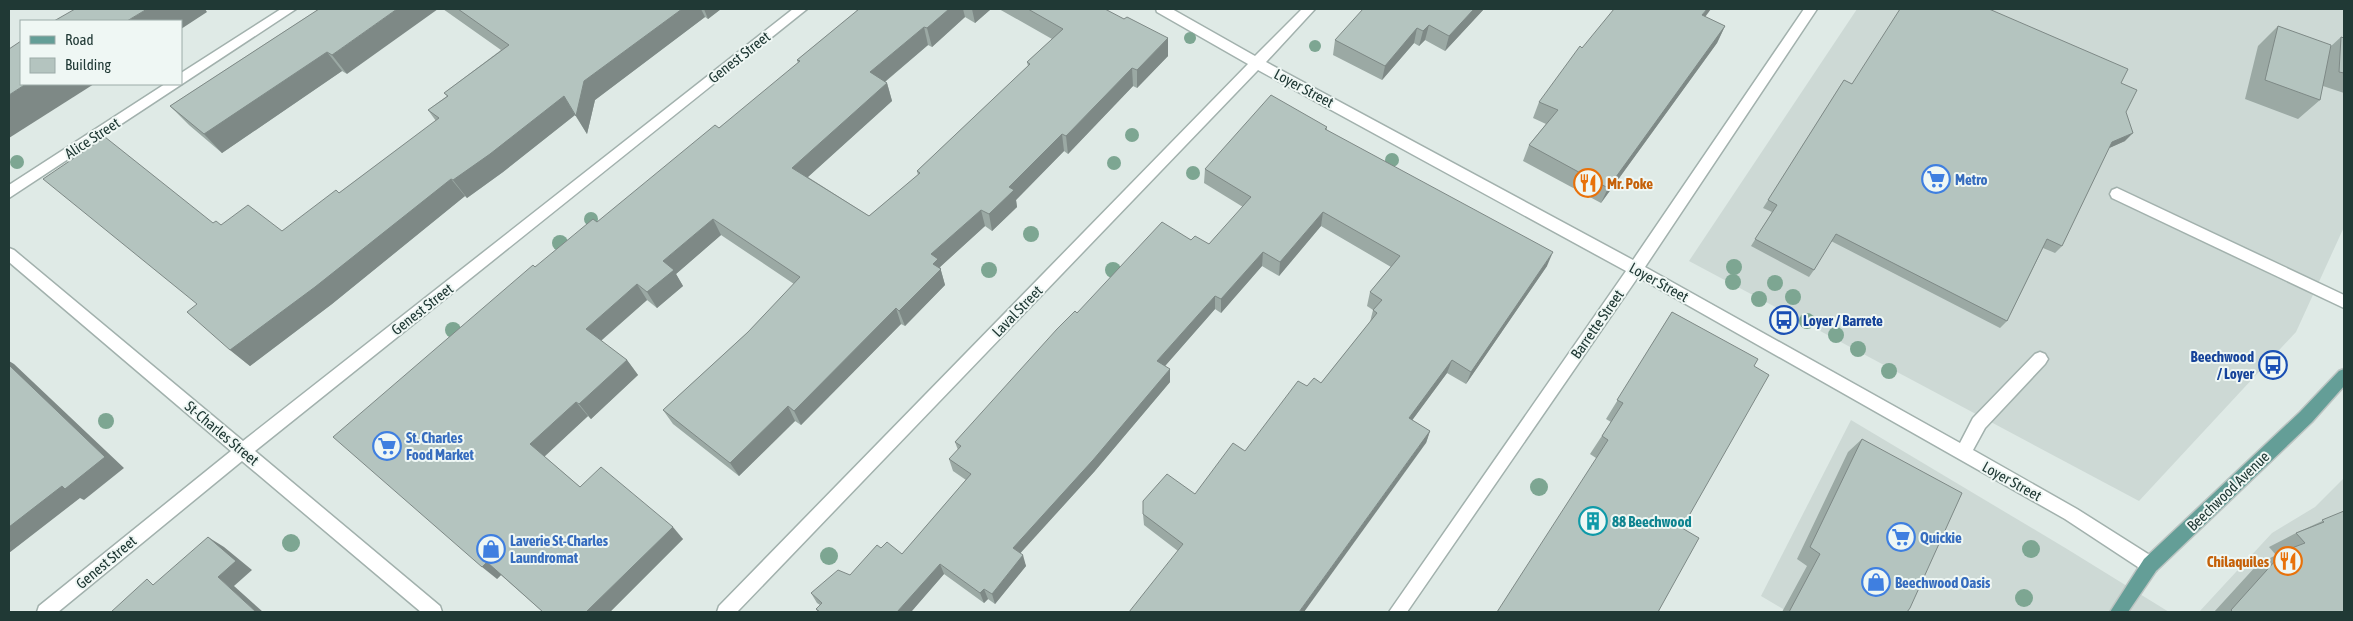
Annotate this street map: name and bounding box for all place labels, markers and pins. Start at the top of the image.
supermarket icon: Metro [1921,164,1951,194]
restaurant icon: Mr. Poke [1573,168,1603,198]
place label: Metro [1955,171,1988,188]
place label: Mr. Poke [1607,175,1653,192]
bus stop icon: Loyer / Barrete [1769,305,1799,335]
place label: Loyer / Barrete [1803,312,1883,329]
place label: Beechwood / Loyer [2191,348,2255,382]
bus stop icon: Beechwood / Loyer [2258,350,2288,380]
place label: St. Charles Food Market [406,429,475,463]
supermarket icon: St. Charles Food Market [372,431,402,461]
building icon: 88 Beechwood [1578,506,1608,536]
place label: 88 Beechwood [1612,513,1692,530]
supermarket icon: Quickie [1886,522,1916,552]
place label: Quickie [1920,529,1962,546]
place label: Laverie St-Charles Laundromat [510,532,609,566]
shop icon: Laverie St-Charles Laundromat [476,534,506,564]
restaurant icon: Chilaquiles [2273,546,2303,576]
place label: Chilaquiles [2207,553,2270,570]
shop icon: Beechwood Oasis [1861,567,1891,597]
place label: Beechwood Oasis [1895,574,1991,591]

